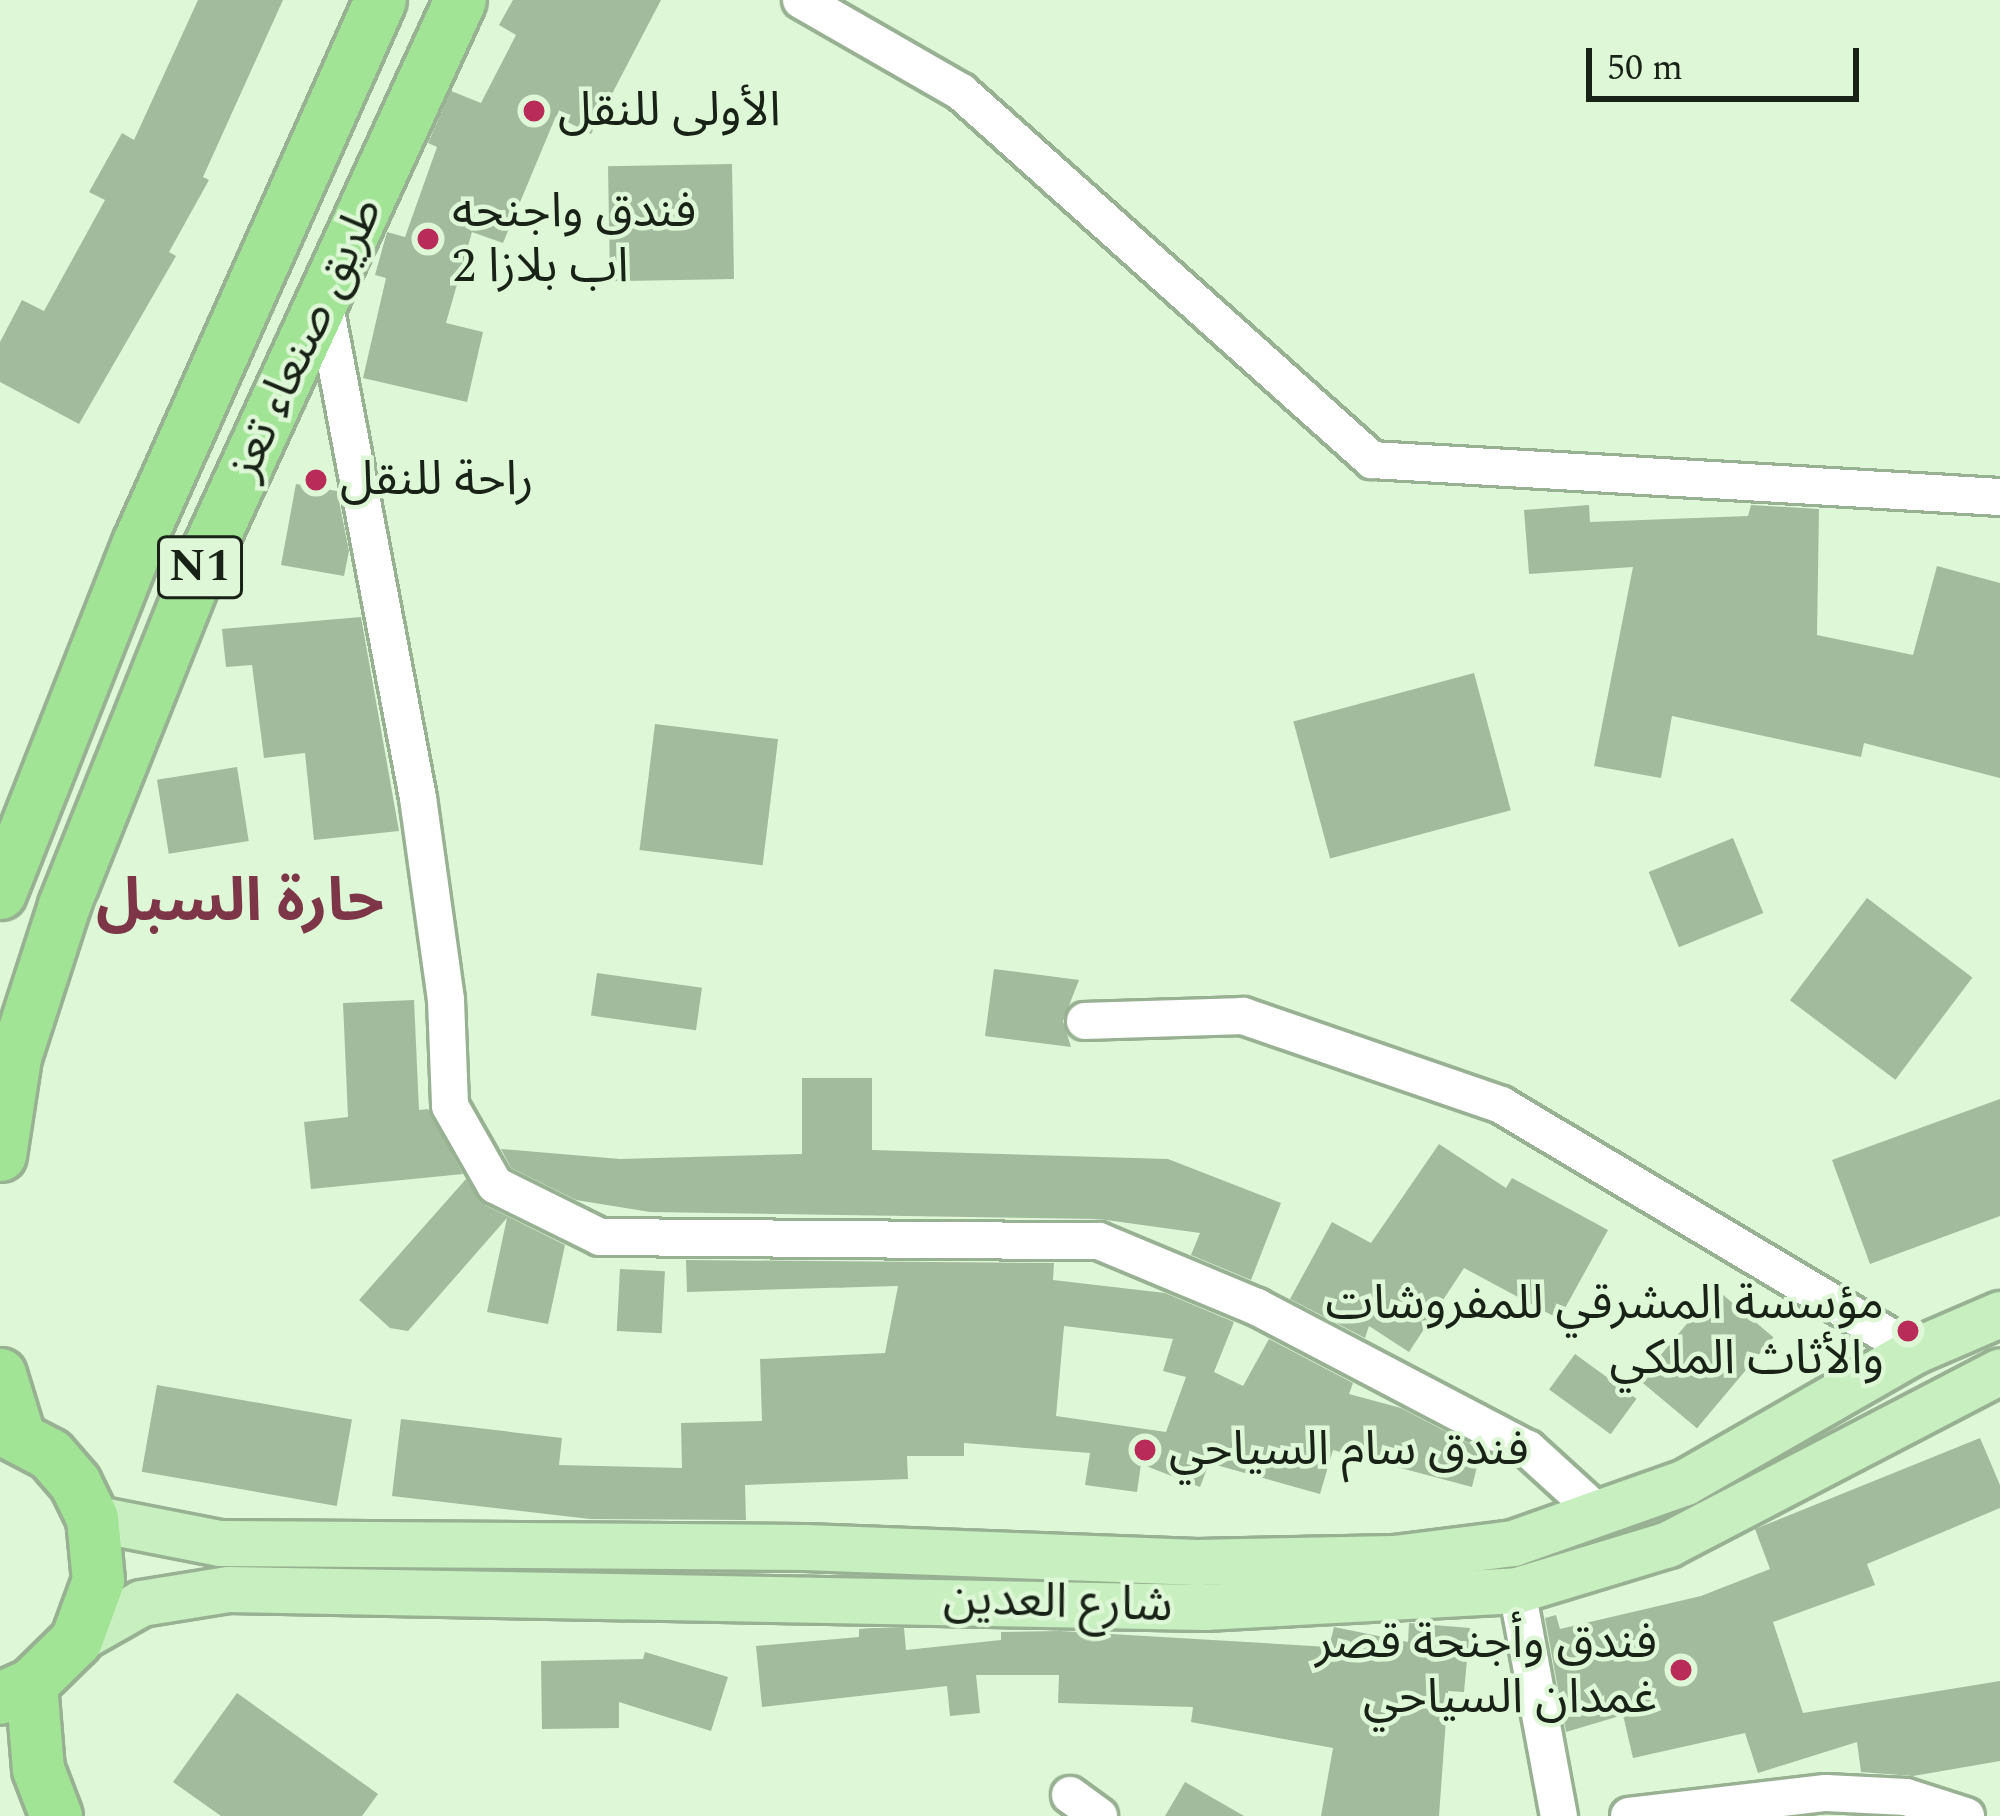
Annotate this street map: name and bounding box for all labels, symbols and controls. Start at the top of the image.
scale bar [1592,24,1865,98]
text: 50 m [1607,41,1683,96]
place label: الأولى للنقل [558,82,781,140]
marker: الأولى للنقل [521,98,547,124]
place label: فندق واجنحه اب بلازا 2 [452,182,696,295]
street label: طريق صنعاء تعز [215,188,395,488]
marker: فندق واجنحه اب بلازا 2 [415,226,441,252]
place label: راحة للنقل [340,451,534,509]
marker: راحة للنقل [303,467,329,493]
road number: N1 [155,528,245,606]
district label: حارة السبل [96,866,384,938]
place label: مؤسسة المشرقي للمفروشات والأثاث الملكي [1325,1274,1884,1387]
marker: مؤسسة المشرقي للمفروشات والأثاث الملكي [1895,1318,1921,1344]
place label: فندق سام السياحي [1169,1421,1529,1479]
marker: فندق سام السياحي [1132,1437,1158,1463]
street label: شارع العدين [942,1569,1174,1635]
place label: فندق وأجنحة قصر غمدان السياحي [1315,1613,1657,1726]
marker: فندق وأجنحة قصر غمدان السياحي [1668,1657,1694,1683]

